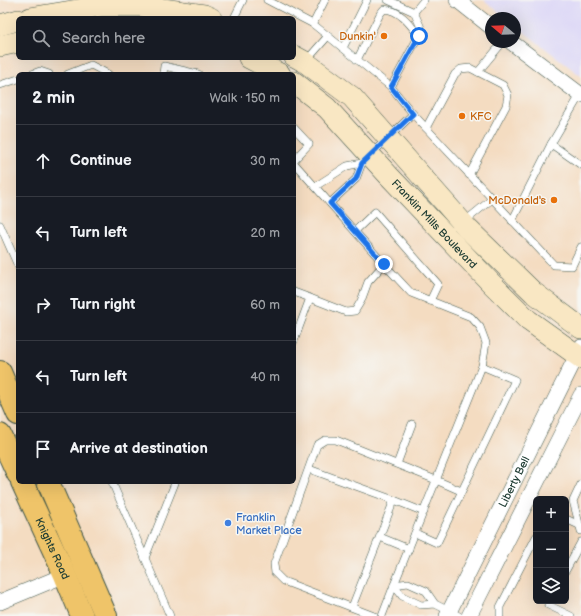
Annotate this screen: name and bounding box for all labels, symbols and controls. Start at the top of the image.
north arrow [485,12,521,48]
search box [16,16,296,60]
icon: search [30,27,52,49]
route start [410,27,428,45]
text: Search here [62,29,145,48]
place label: Dunkin' [339,30,376,43]
marker: Dunkin' [379,31,389,41]
text: 2 min [32,88,75,108]
text: Walk · 150 m [209,90,280,106]
place label: KFC [470,110,492,123]
marker: KFC [457,111,467,121]
icon: ahead [32,150,54,172]
text: Continue [70,151,132,170]
text: 30 m [250,153,280,169]
street label: Franklin Mills Boulevard [389,177,480,271]
place label: McDonald's [488,194,547,207]
marker: McDonald's [549,195,559,205]
icon: left [32,222,54,244]
text: Turn left [70,223,127,242]
text: 20 m [250,225,280,241]
route end [375,255,393,273]
icon: right [32,294,54,316]
text: Turn right [70,295,135,314]
text: 60 m [250,297,280,313]
icon: left [32,366,54,388]
text: Turn left [70,367,127,386]
text: 40 m [250,369,280,385]
icon: arrive [32,438,54,460]
text: Arrive at destination [70,439,208,458]
street label: Liberty Bell [496,454,532,509]
map controls [533,496,569,604]
button: + [533,496,569,532]
place label: Franklin Market Place [236,511,302,537]
street label: Knights Road [33,515,72,581]
marker: Franklin Market Place [223,518,233,528]
button: − [533,532,569,568]
button: layers [533,568,569,604]

